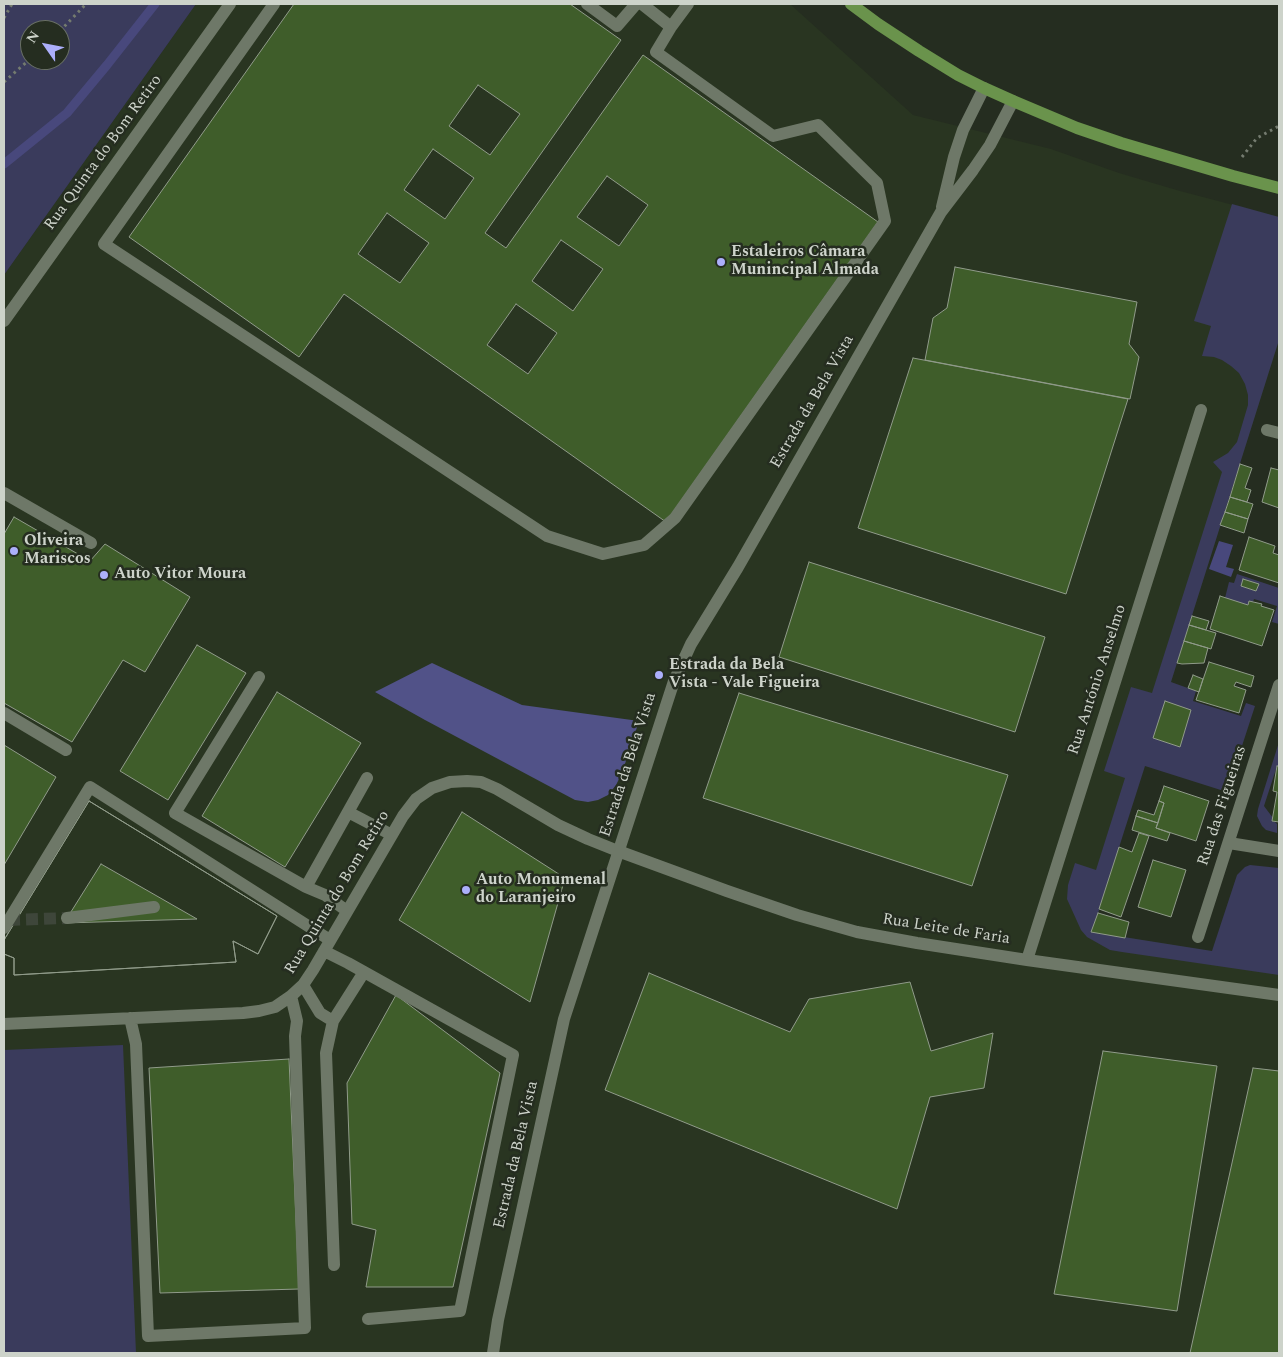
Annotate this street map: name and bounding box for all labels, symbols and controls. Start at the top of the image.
north arrow [20,20,70,70]
text: N [21,27,45,48]
street label: Rua Quinta do Bom Retiro [41,71,167,235]
place label: Estaleiros Câmara Munincipal Almada [731,243,879,281]
marker: Estaleiros Câmara Munincipal Almada [715,256,727,268]
street label: Estrada da Bela Vista [767,332,859,472]
place label: Oliveira Mariscos [24,532,91,570]
marker: Oliveira Mariscos [8,545,20,557]
place label: Auto Vitor Moura [114,565,246,585]
marker: Auto Vitor Moura [98,569,110,581]
street label: Rua António Anselmo [1065,602,1131,758]
place label: Estrada da Bela Vista - Vale Figueira [669,656,820,694]
marker: Estrada da Bela Vista - Vale Figueira [653,669,665,681]
street label: Estrada da Bela Vista [597,690,661,840]
street label: Rua das Figueiras [1194,743,1252,869]
street label: Rua Quinta do Bom Retiro [281,808,395,978]
place label: Auto Monumenal do Laranjeiro [476,871,606,909]
marker: Auto Monumenal do Laranjeiro [460,884,472,896]
street label: Rua Leite de Faria [881,910,1011,950]
street label: Estrada da Bela Vista [491,1079,543,1231]

